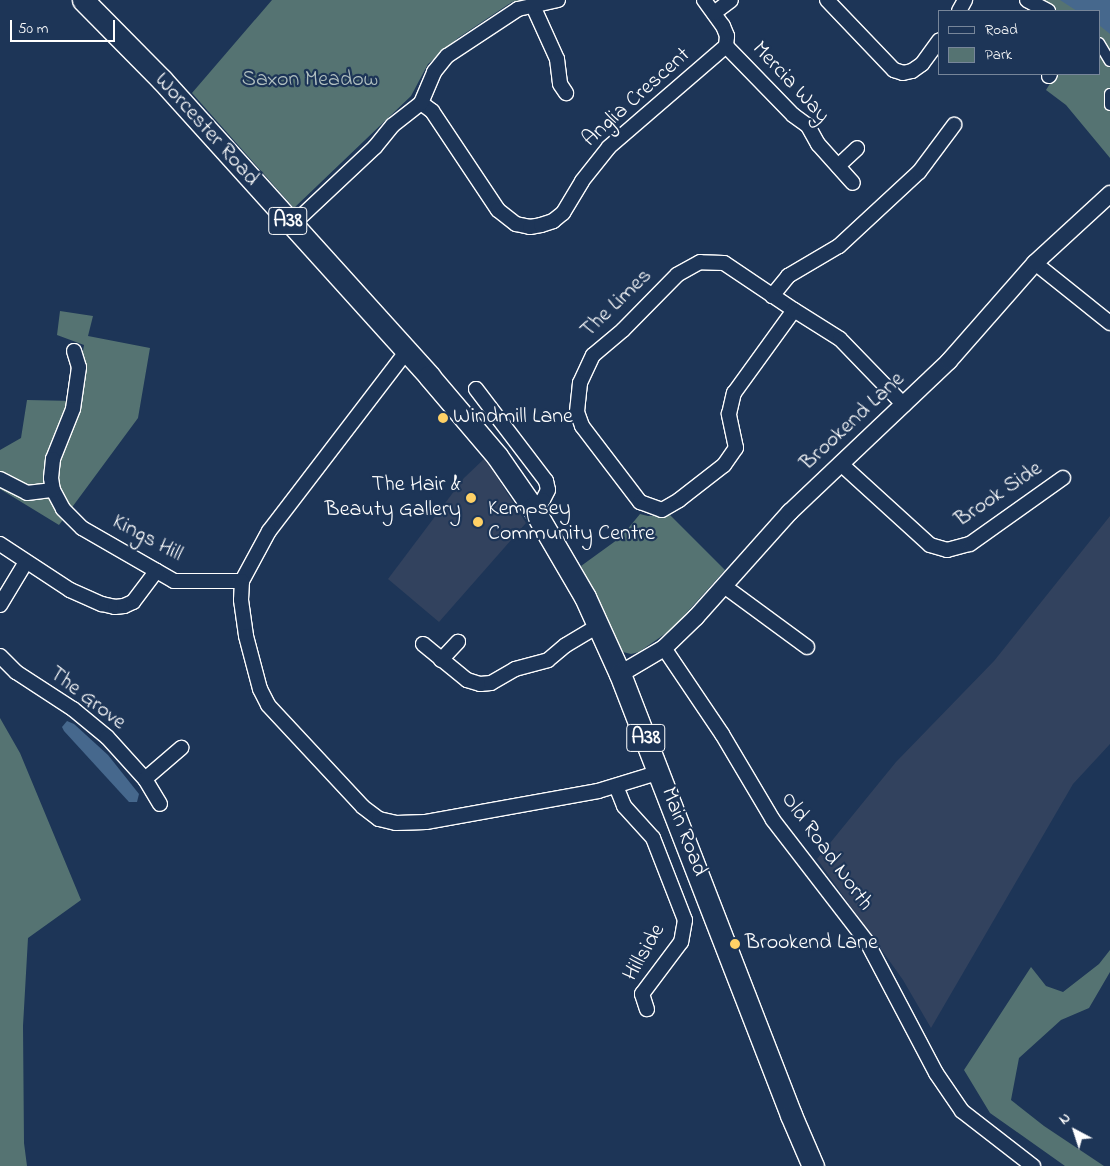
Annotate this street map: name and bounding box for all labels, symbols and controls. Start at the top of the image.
scale bar [12,10,118,42]
legend [938,10,1100,75]
text: 50 m [18,18,48,40]
text: Road [985,19,1018,41]
street label: Mercia Way [745,37,835,129]
street label: Anglia Crescent [578,43,696,153]
text: Park [985,44,1012,66]
street label: Worcester Road [148,68,264,192]
park label: Saxon Meadow [242,68,378,94]
road number: A38 [268,202,308,240]
street label: The Limes [576,264,658,344]
street label: Brookend Lane [795,367,911,477]
place label: Windmill Lane [453,405,573,431]
marker: Windmill Lane [437,412,449,424]
street label: Brook Side [950,456,1048,534]
place label: The Hair & Beauty Gallery [325,472,461,524]
marker: The Hair & Beauty Gallery [465,492,477,504]
place label: Kempsey Community Centre [488,496,655,548]
street label: Kings Hill [107,509,187,569]
marker: Kempsey Community Centre [472,516,484,528]
street label: The Grove [43,662,131,736]
road number: A38 [626,720,666,756]
street label: Main Road [654,784,712,880]
street label: Old Road North [774,787,878,917]
street label: Hillside [618,920,672,986]
place label: Brookend Lane [745,931,878,957]
marker: Brookend Lane [729,938,741,950]
north arrow [1050,1106,1100,1156]
text: N [1055,1108,1075,1130]

